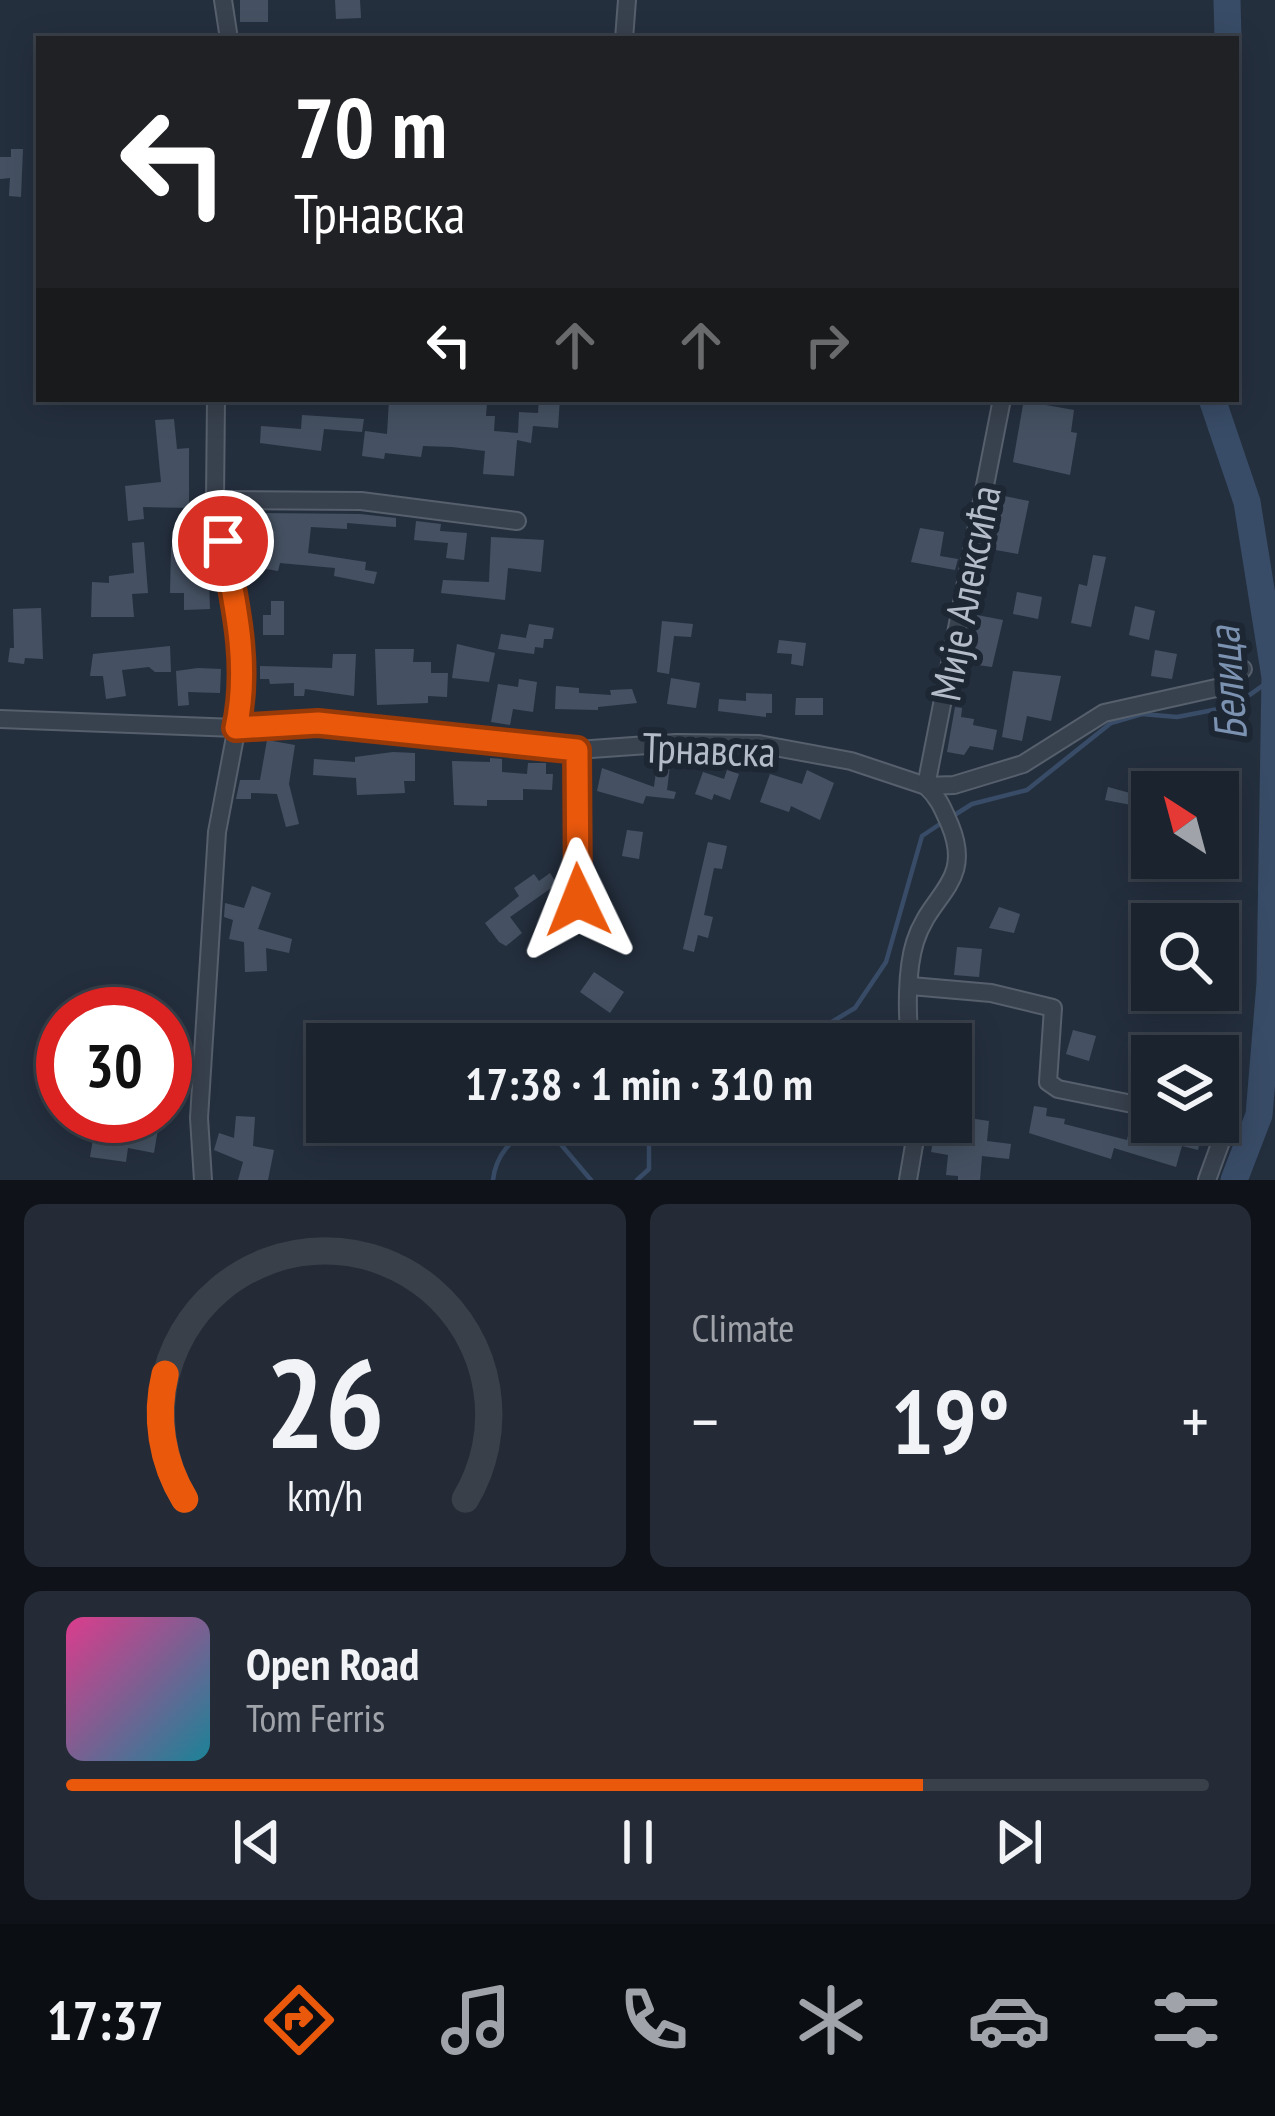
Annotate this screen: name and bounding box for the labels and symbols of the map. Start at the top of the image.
street label: Мије Алексића [917,481,1013,705]
pin [172,490,274,592]
water label: Белица [1193,623,1259,743]
street label: Трнавска [641,719,777,779]
north arrow [1131,771,1239,879]
position arrow [515,837,641,963]
speed limit sign: 30 [36,987,192,1143]

